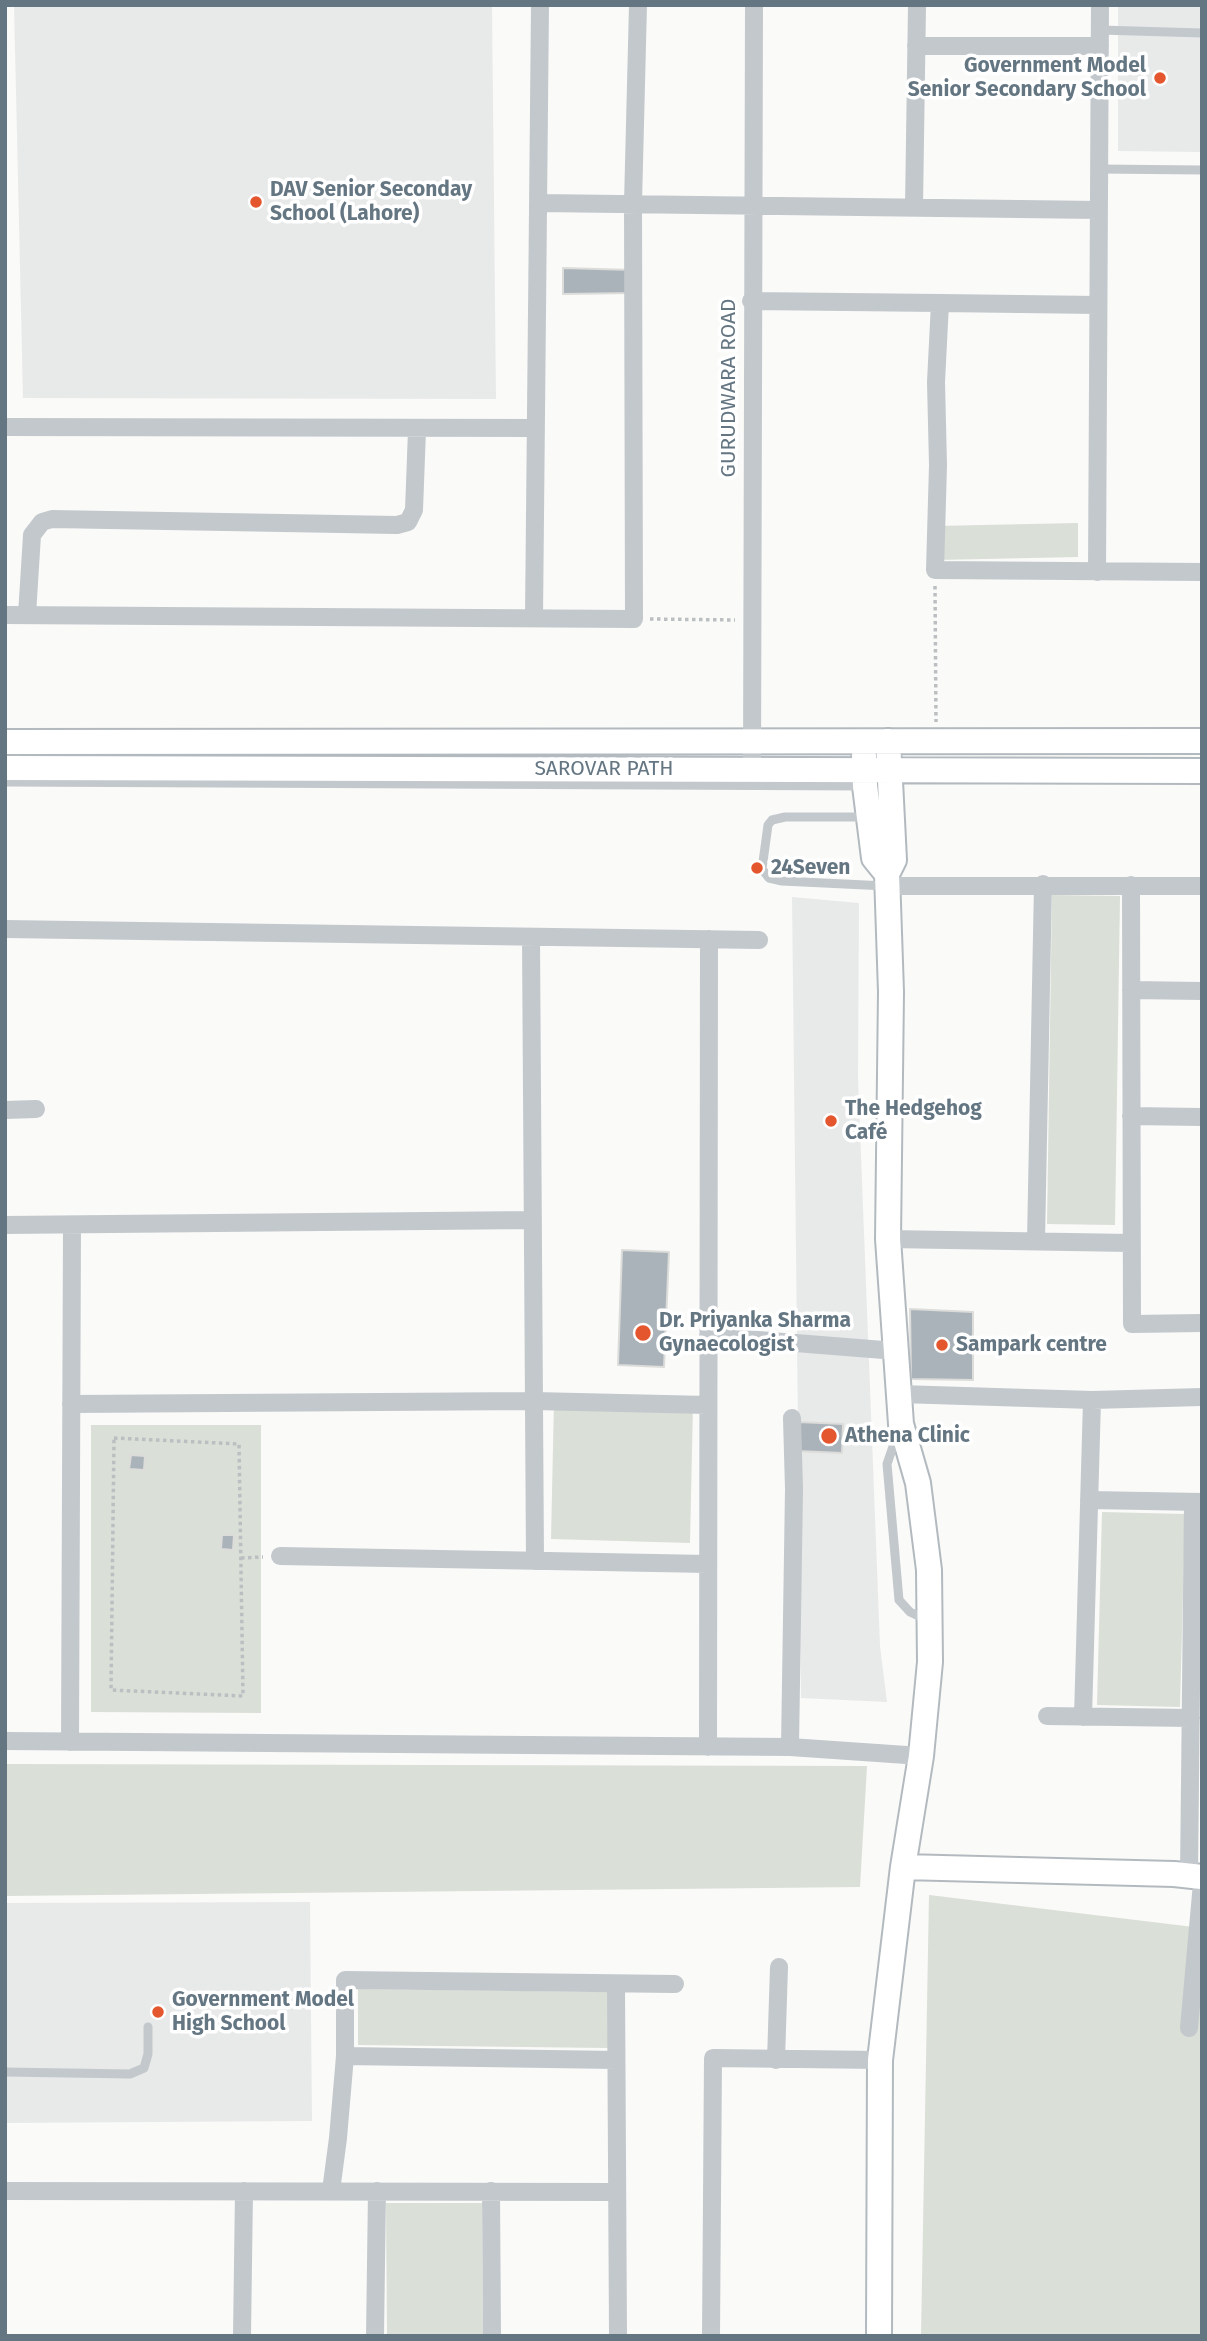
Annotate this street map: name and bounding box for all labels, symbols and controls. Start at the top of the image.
place label: Government Model Senior Secondary School [908,53,1146,103]
marker: Government Model Senior Secondary School [1152,70,1168,86]
place label: DAV Senior Seconday School (Lahore) [270,177,472,227]
marker: DAV Senior Seconday School (Lahore) [248,194,264,210]
street label: GURUDWARA ROAD [716,298,742,478]
street label: SAROVAR PATH [534,756,674,782]
place label: 24Seven [771,855,850,881]
marker: 24Seven [749,860,765,876]
place label: The Hedgehog Café [845,1096,982,1146]
marker: The Hedgehog Café [823,1113,839,1129]
place label: Dr. Priyanka Sharma Gynaecologist [659,1308,851,1358]
marker: Dr. Priyanka Sharma Gynaecologist [633,1323,653,1343]
place label: Sampark centre [956,1332,1107,1358]
marker: Sampark centre [934,1337,950,1353]
place label: Athena Clinic [845,1423,970,1449]
marker: Athena Clinic [819,1426,839,1446]
place label: Government Model High School [172,1987,354,2037]
marker: Government Model High School [150,2004,166,2020]

